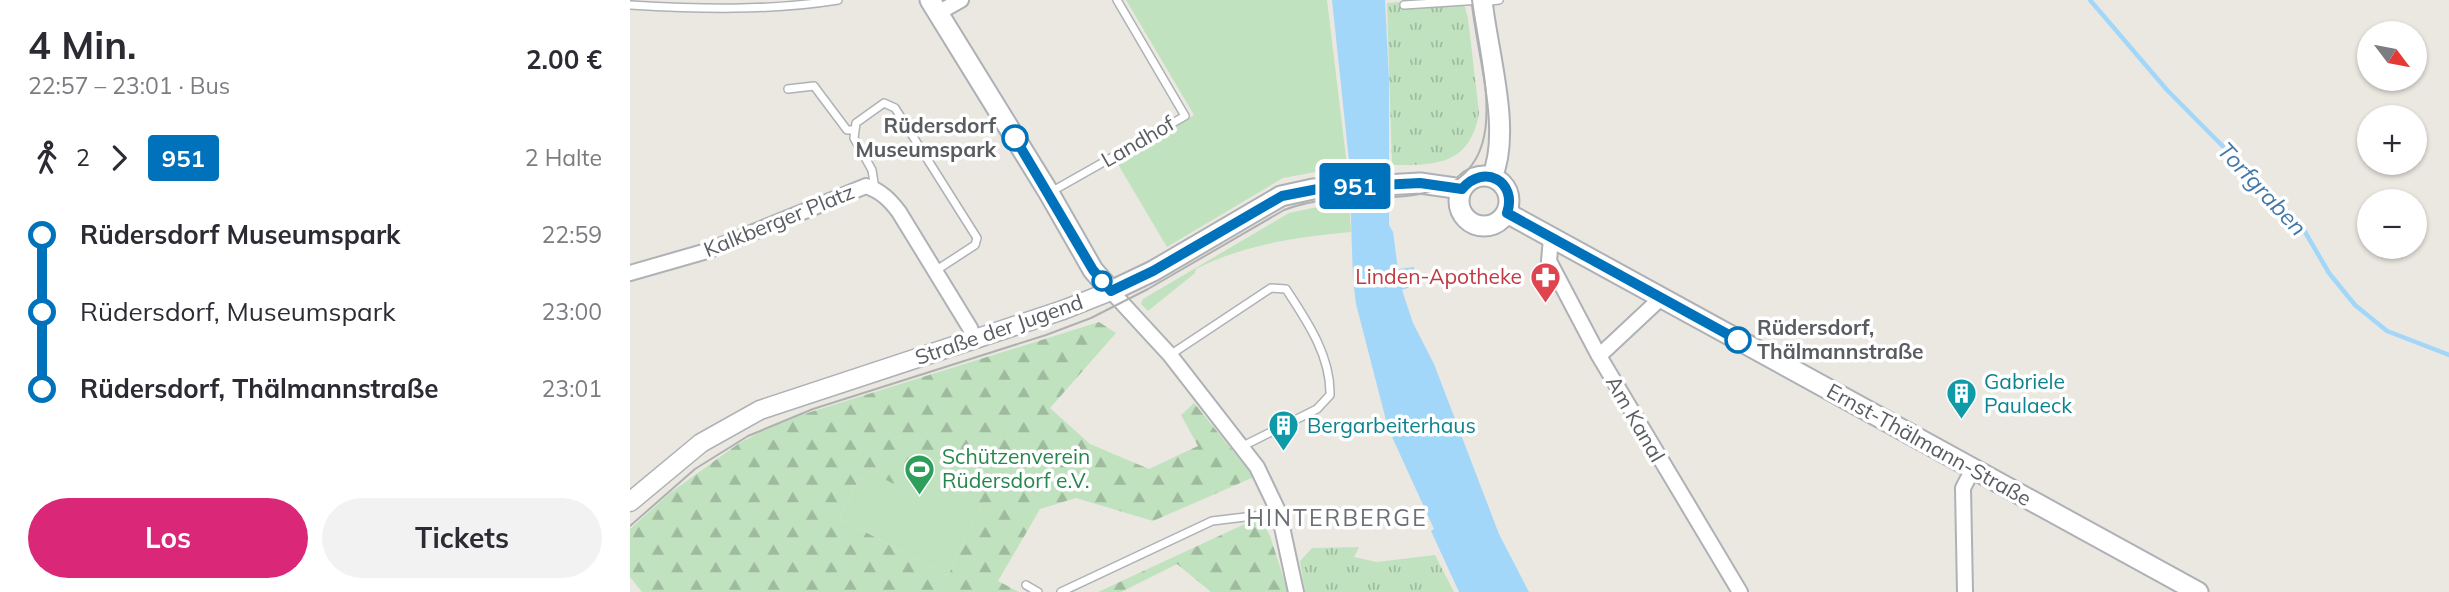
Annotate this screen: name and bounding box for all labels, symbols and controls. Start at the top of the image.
text: 4 Min. [28,21,137,69]
north arrow [2357,21,2427,91]
map controls [2357,21,2427,259]
text: 2.00 € [526,43,602,76]
text: 22:57 – 23:01 · Bus [28,71,230,100]
button: + [2357,105,2427,175]
street label: Landhof [1096,109,1180,172]
place label: Rüdersdorf Museumspark [855,112,997,162]
marker: Rüdersdorf Museumspark [1002,125,1028,151]
water label: Torfgraben [2212,136,2313,241]
icon: walk [28,139,66,177]
icon: forward [100,139,138,177]
text: 2 [76,143,90,172]
text: 951 [162,143,205,173]
text: 2 Halte [525,143,602,172]
line badge: 951 [1315,163,1395,209]
text: 951 [1333,171,1377,201]
street label: Kalkberger Platz [700,178,858,262]
button: − [2357,189,2427,259]
text: Rüdersdorf Museumspark [80,218,400,251]
text: 22:59 [542,220,602,249]
pharmacy icon: Linden-Apotheke [1528,260,1562,304]
place label: Linden-Apotheke [1355,263,1522,289]
unlabelled marker [1092,271,1112,291]
street label: Straße der Jugend [911,288,1086,370]
text: Rüdersdorf, Museumspark [80,295,396,328]
text: 23:00 [542,297,602,326]
place label: Rüdersdorf, Thälmannstraße [1757,314,1924,364]
marker: Rüdersdorf, Thälmannstraße [1725,327,1751,353]
place label: Gabriele Paulaeck [1984,368,2072,418]
street label: Am Kanal [1601,371,1671,466]
text: Rüdersdorf, Thälmannstraße [80,372,438,405]
text: 23:01 [542,374,602,403]
street label: Ernst-Thälmann-Straße [1823,377,2036,511]
building icon: Gabriele Paulaeck [1944,377,1978,421]
building icon: Bergarbeiterhaus [1267,409,1301,453]
place label: Bergarbeiterhaus [1307,412,1476,438]
place label: Schützenverein Rüdersdorf e.V. [942,443,1090,493]
sports icon: Schützenverein Rüdersdorf e.V. [902,452,936,496]
button: Los [28,498,308,578]
button: Tickets [322,498,602,578]
district label: HINTERBERGE [1246,503,1428,532]

